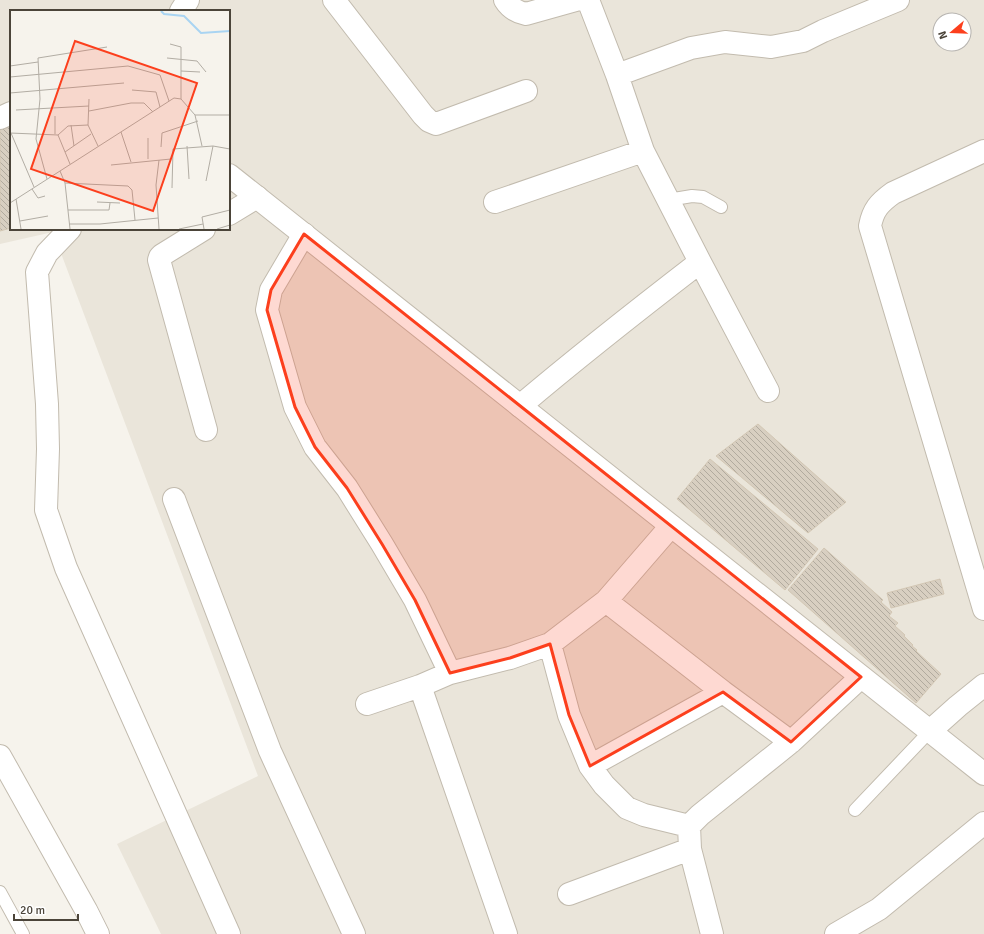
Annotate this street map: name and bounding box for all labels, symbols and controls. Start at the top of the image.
inset map [10,10,230,230]
north arrow [932,12,972,52]
text: N [936,29,950,41]
scale bar [14,896,78,922]
text: 20 m [20,903,45,918]

